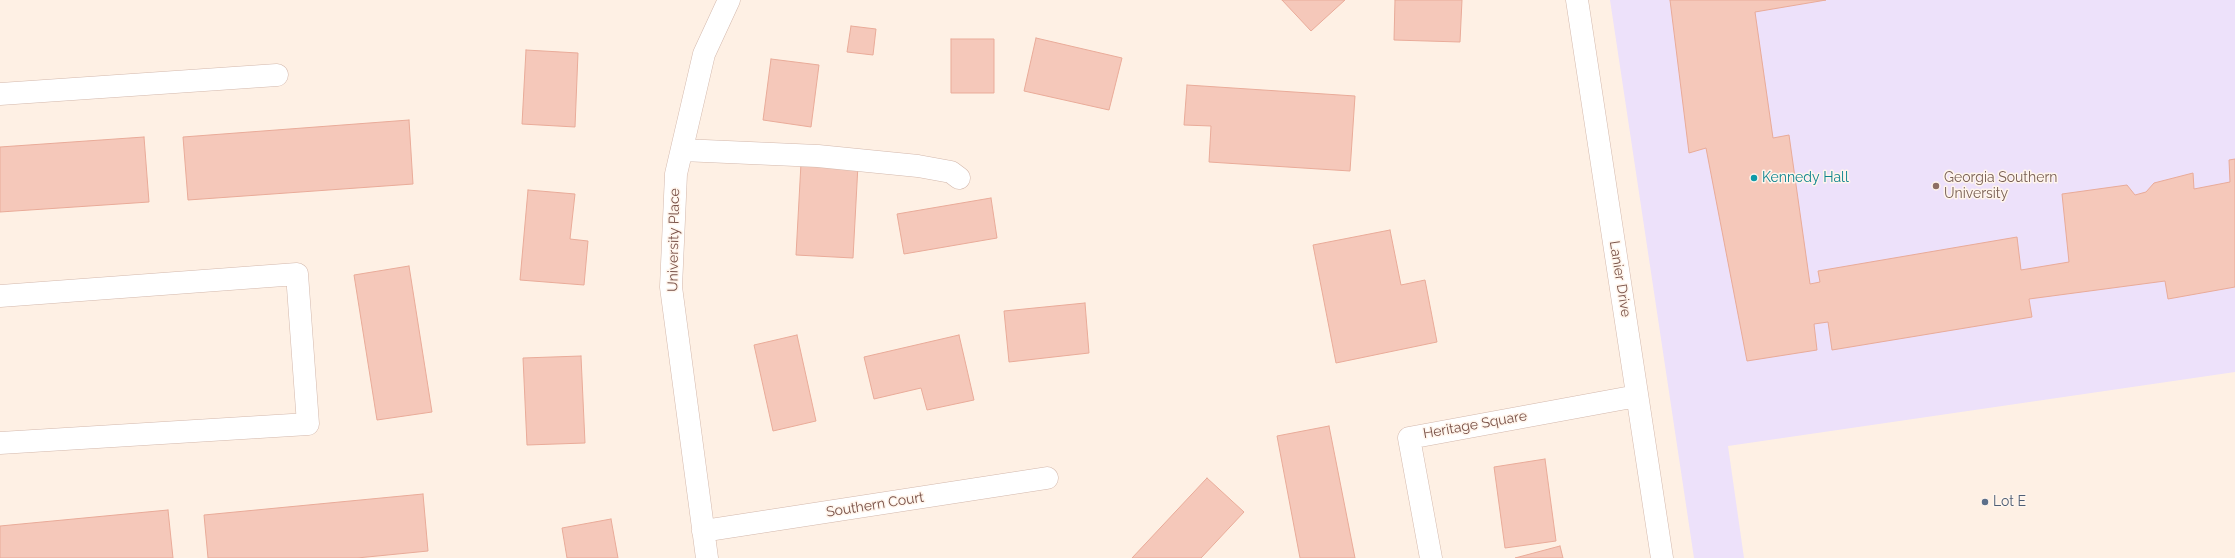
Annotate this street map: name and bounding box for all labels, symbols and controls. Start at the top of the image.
place label: Kennedy Hall [1762,170,1849,186]
place label: Georgia Southern University [1944,170,2057,202]
marker: Kennedy Hall [1749,173,1759,183]
marker: Georgia Southern University [1931,181,1941,191]
street label: University Place [665,188,683,292]
street label: Lanier Drive [1606,240,1634,318]
street label: Heritage Square [1422,408,1528,442]
street label: Southern Court [825,489,925,521]
place label: Lot E [1993,494,2026,510]
marker: Lot E [1980,497,1990,507]

